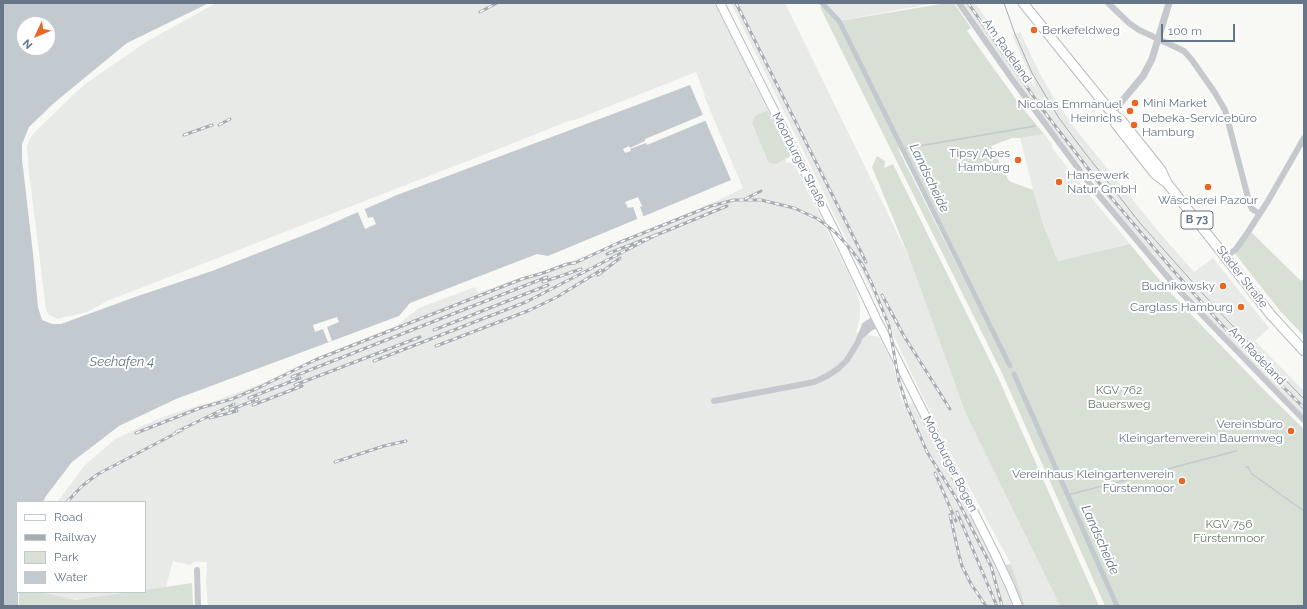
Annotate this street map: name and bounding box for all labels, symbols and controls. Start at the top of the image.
north arrow [16,16,56,56]
street label: Am Radeland [980,16,1034,86]
scale bar [1163,16,1237,42]
place label: Berkefeldweg [1042,23,1120,37]
text: 100 m [1168,24,1202,38]
marker: Berkefeldweg [1029,25,1039,35]
text: N [20,36,35,52]
place label: Mini Market [1143,96,1207,110]
place label: Nicolas Emmanuel Heinrichs [1018,97,1122,125]
marker: Mini Market [1130,98,1140,108]
marker: Nicolas Emmanuel Heinrichs [1125,106,1135,116]
street label: Moorburger Straße [769,110,829,210]
place label: Debeka-Servicebüro Hamburg [1142,111,1257,139]
marker: Debeka-Servicebüro Hamburg [1129,120,1139,130]
water label: Landscheide [906,141,952,215]
place label: Tipsy Apes Hamburg [949,146,1010,174]
marker: Tipsy Apes Hamburg [1013,155,1023,165]
place label: Hansewerk Natur GmbH [1067,168,1137,196]
marker: Hansewerk Natur GmbH [1054,177,1064,187]
marker: Wäscherei Pazour [1203,182,1213,192]
place label: Wäscherei Pazour [1158,193,1258,207]
road number: B 73 [1181,211,1213,229]
street label: Stader Straße [1213,243,1271,311]
place label: Budnikowsky [1142,279,1215,293]
marker: Budnikowsky [1218,281,1228,291]
place label: Carglass Hamburg [1130,300,1233,314]
marker: Carglass Hamburg [1236,302,1246,312]
street label: Am Radeland [1226,324,1288,388]
water label: Seehafen 4 [90,354,154,370]
park label: KGV 762 Bauersweg [1088,383,1150,411]
street label: Moorburger Bogen [920,414,980,514]
place label: Vereinsbüro Kleingartenverein Bauernweg [1119,417,1283,445]
marker: Vereinsbüro Kleingartenverein Bauernweg [1286,426,1296,436]
place label: Vereinhaus Kleingartenverein Fürstenmoor [1012,467,1174,495]
marker: Vereinhaus Kleingartenverein Fürstenmoor [1177,476,1187,486]
legend [16,501,146,593]
water label: Landscheide [1078,503,1122,577]
text: Road [54,510,83,524]
park label: KGV 756 Fürstenmoor [1193,517,1265,545]
text: Railway [54,530,96,544]
text: Park [54,550,79,564]
text: Water [54,570,88,584]

